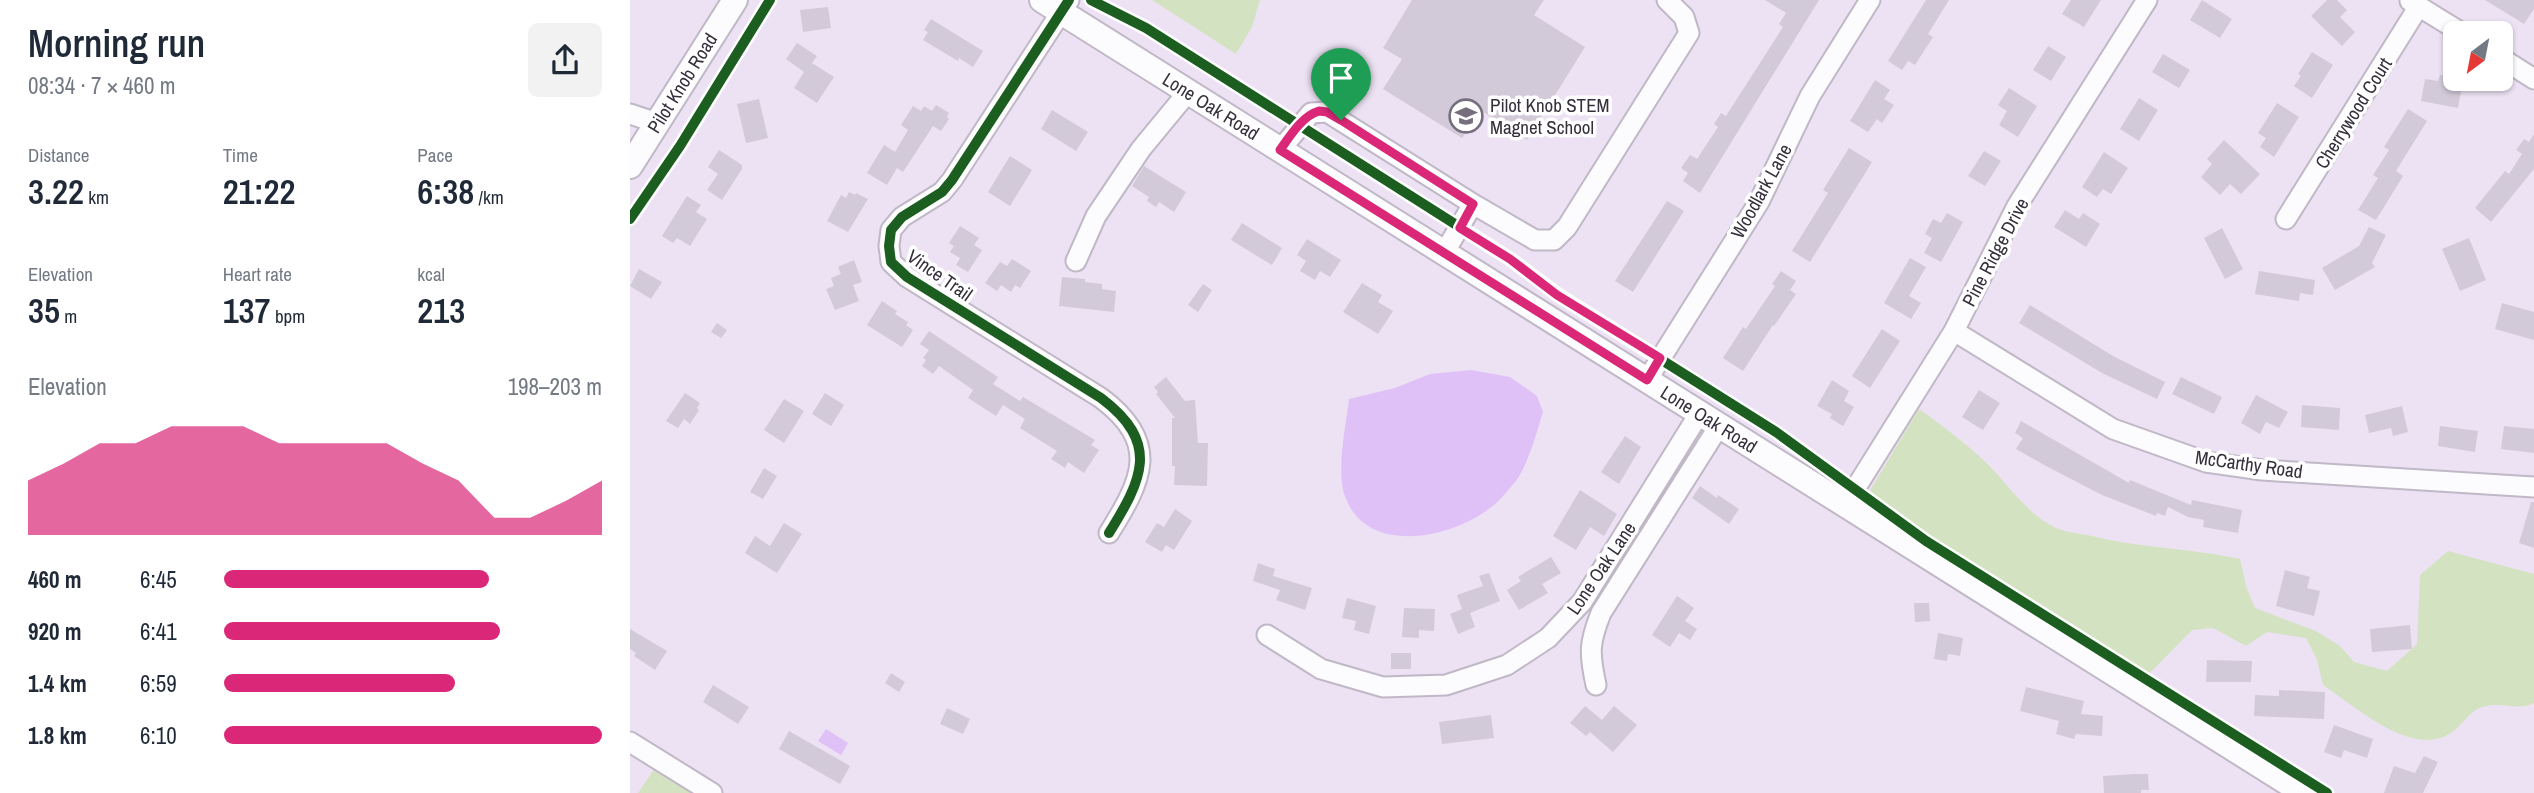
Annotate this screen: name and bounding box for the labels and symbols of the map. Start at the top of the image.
north arrow [2443,21,2513,91]
street label: Pilot Knob Road [641,28,723,138]
pin [1311,48,1371,120]
street label: Cherrywood Court [2308,52,2398,173]
street label: Lone Oak Road [1158,66,1264,146]
place label: Pilot Knob STEM Magnet School [1490,92,1610,140]
school or university icon: Pilot Knob STEM Magnet School [1447,97,1485,135]
street label: Woodlark Lane [1724,139,1798,243]
street label: Pine Ridge Drive [1955,193,2035,311]
street label: Vince Trail [902,243,978,307]
street label: Lone Oak Road [1656,379,1762,459]
street label: McCarthy Road [2194,444,2304,484]
street label: Lone Oak Lane [1560,517,1642,619]

